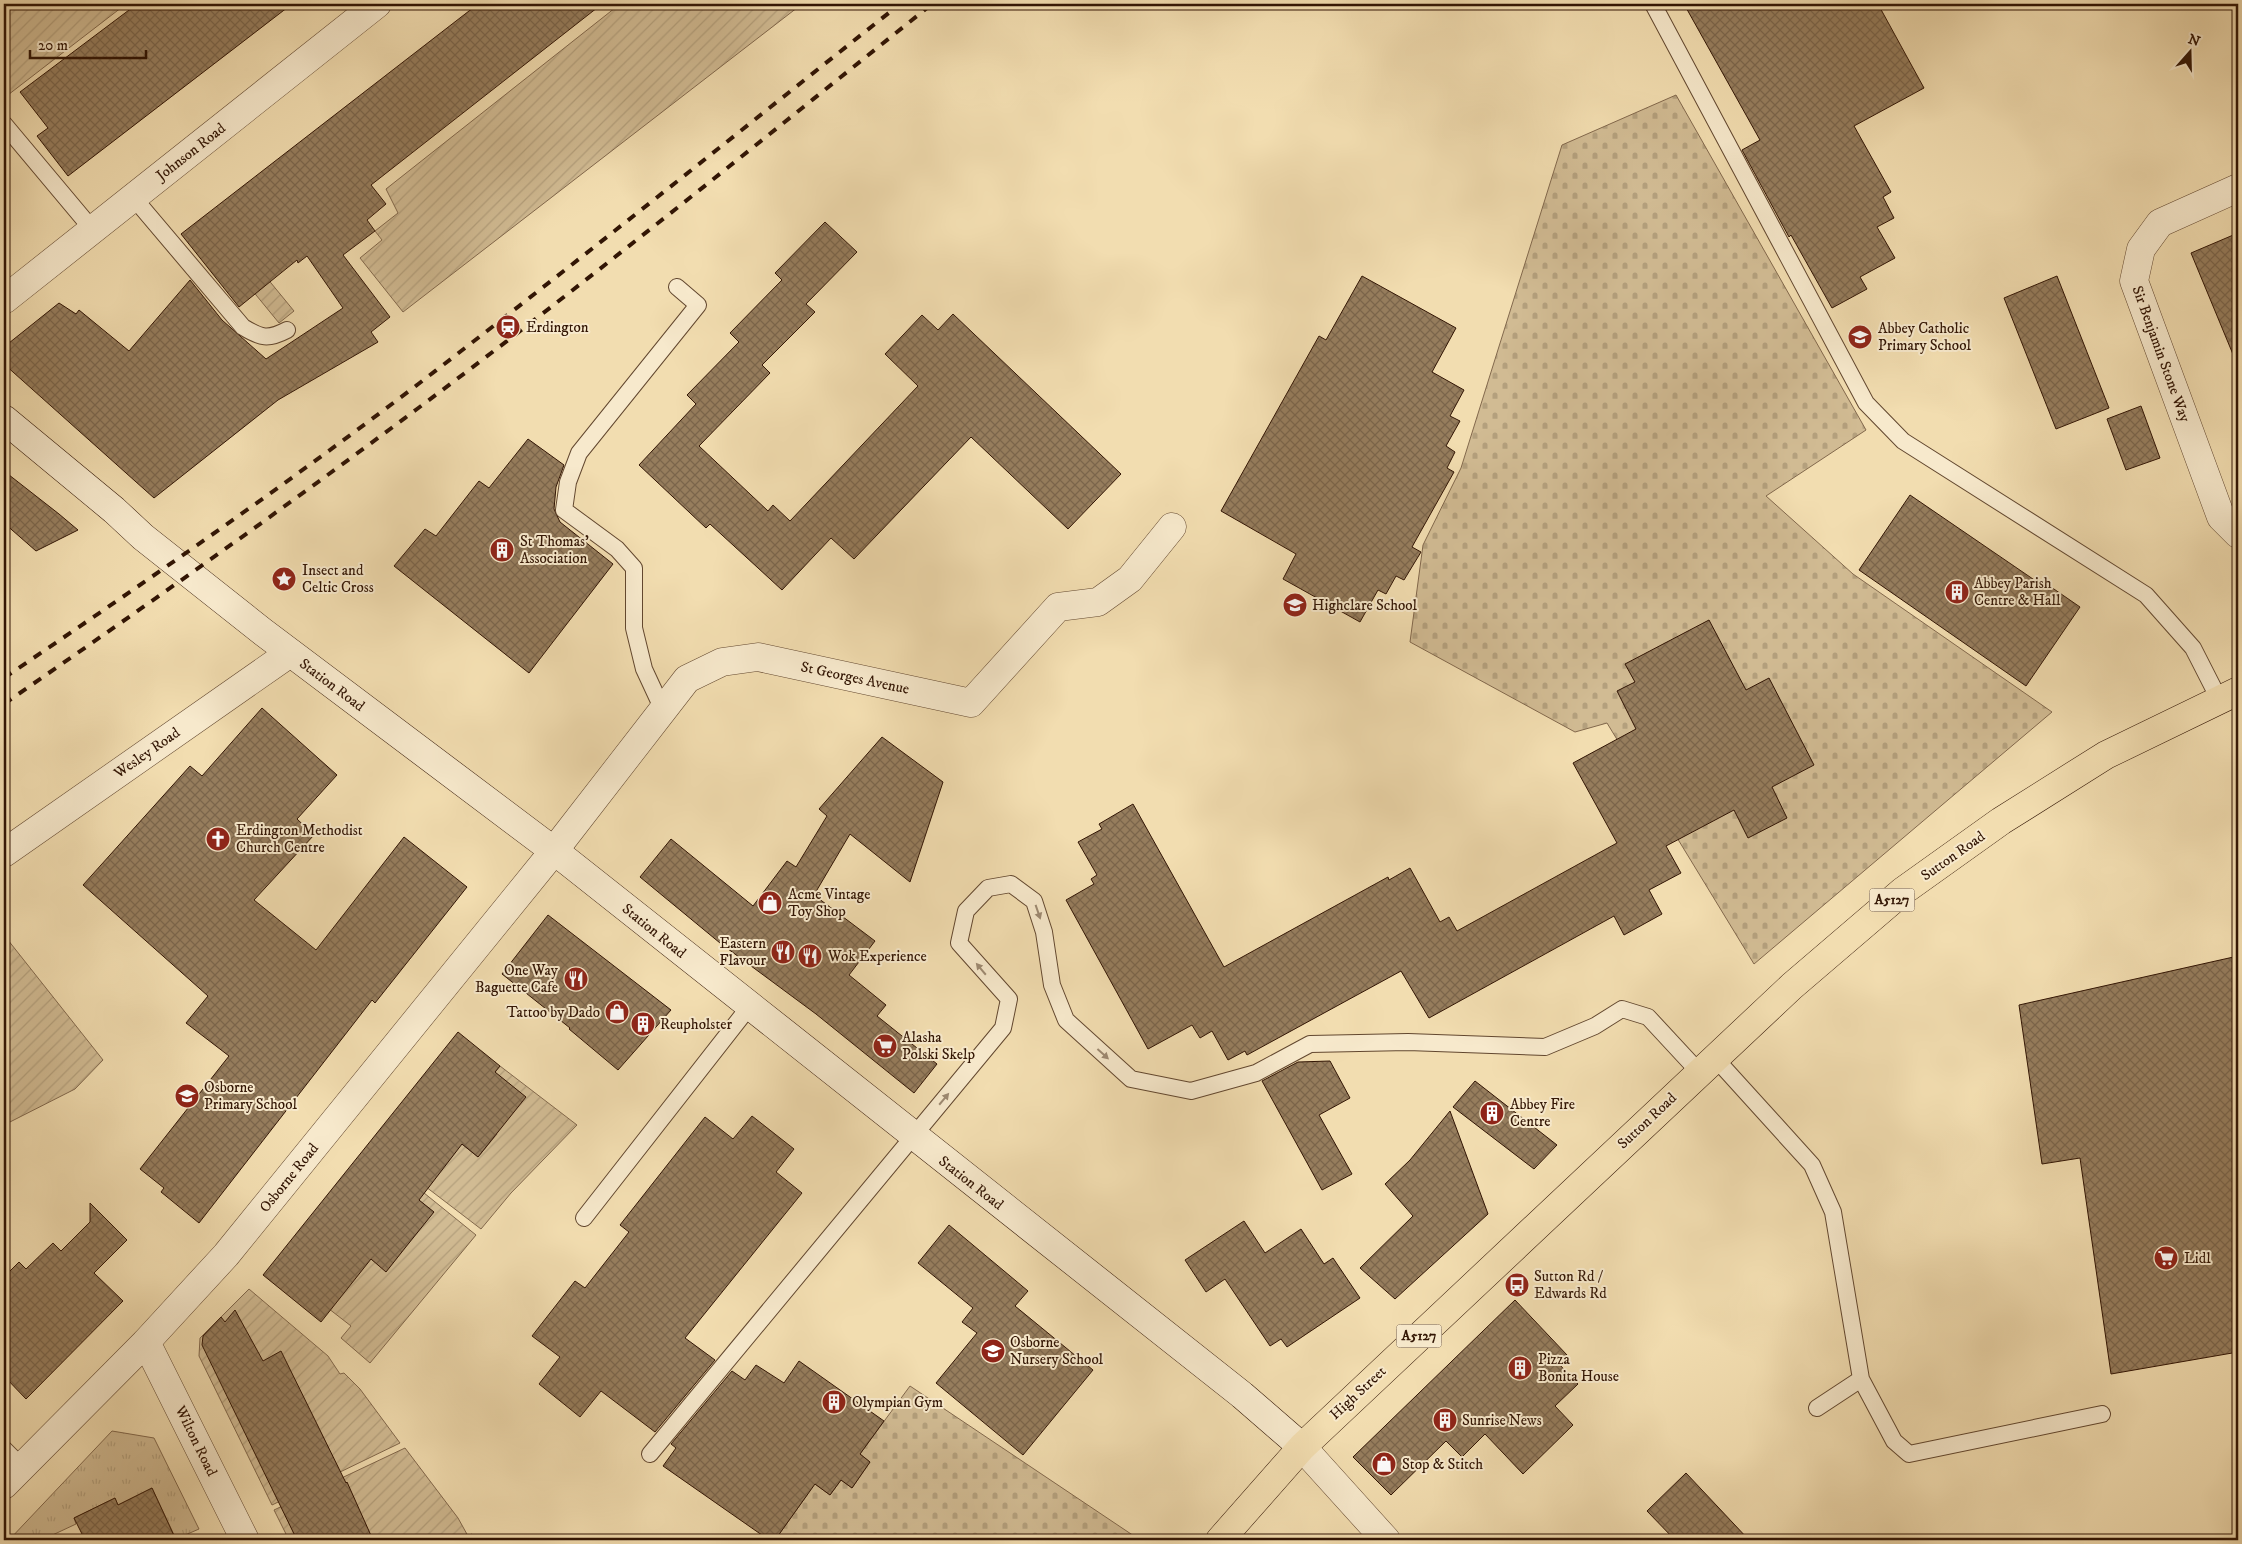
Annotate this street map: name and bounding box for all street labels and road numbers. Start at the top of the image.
street label: Johnson Road [151,119,230,186]
street label: Sir Benjamin Stone Way [2128,283,2195,426]
street label: Station Road [295,654,369,716]
street label: St Georges Avenue [799,657,911,699]
street label: Wesley Road [109,723,184,783]
street label: Sutton Road [1917,827,1989,885]
road number: A5127 [1870,888,1914,912]
street label: Station Road [618,899,690,963]
street label: Sutton Road [1613,1088,1681,1153]
street label: Osborne Road [255,1139,323,1217]
street label: Station Road [935,1152,1008,1215]
road number: A5127 [1396,1324,1442,1348]
street label: High Street [1326,1362,1390,1424]
street label: Wilton Road [170,1402,221,1480]

